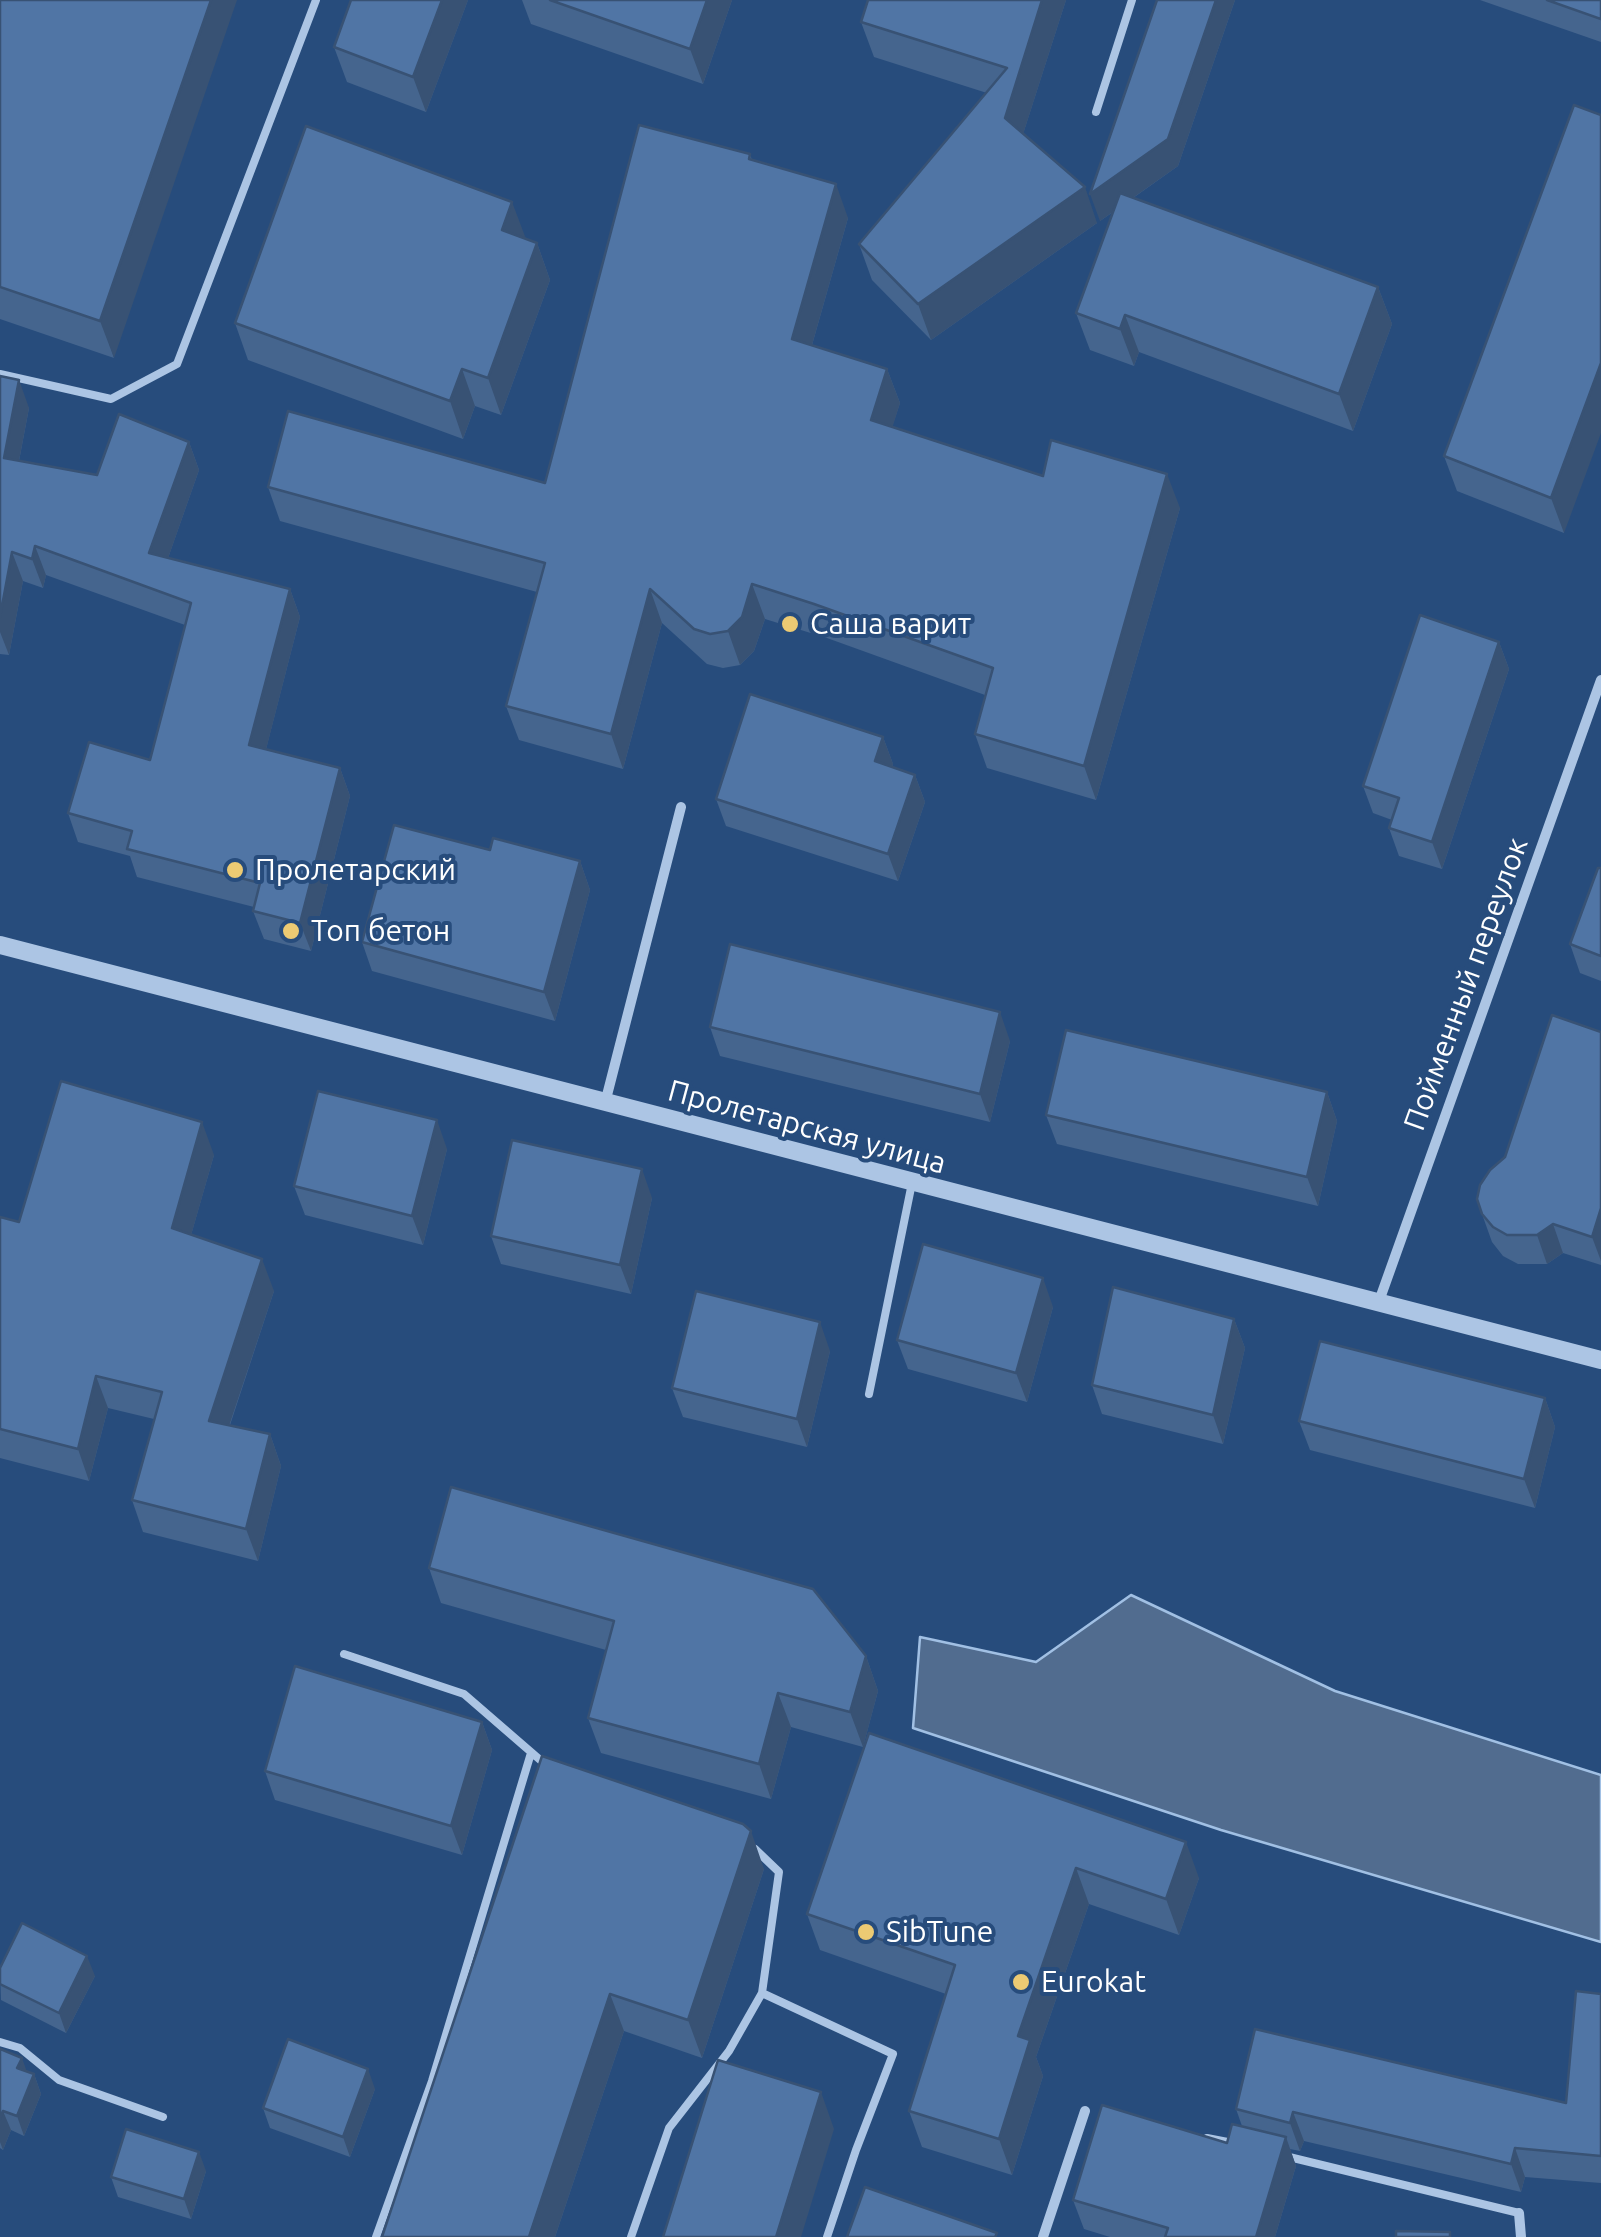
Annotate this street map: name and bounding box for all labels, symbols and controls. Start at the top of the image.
place label: Саша варит [810,606,971,642]
marker: Саша варит [779,613,801,635]
street label: Пойменный переулок [1396,833,1536,1135]
place label: Пролетарский [255,852,456,888]
marker: Пролетарский [224,859,246,881]
place label: Топ бетон [311,913,450,949]
marker: Топ бетон [280,920,302,942]
street label: Пролетарская улица [664,1073,950,1181]
place label: SibTune [886,1914,993,1950]
marker: SibTune [855,1921,877,1943]
place label: Eurokat [1041,1964,1146,2000]
marker: Eurokat [1010,1971,1032,1993]

